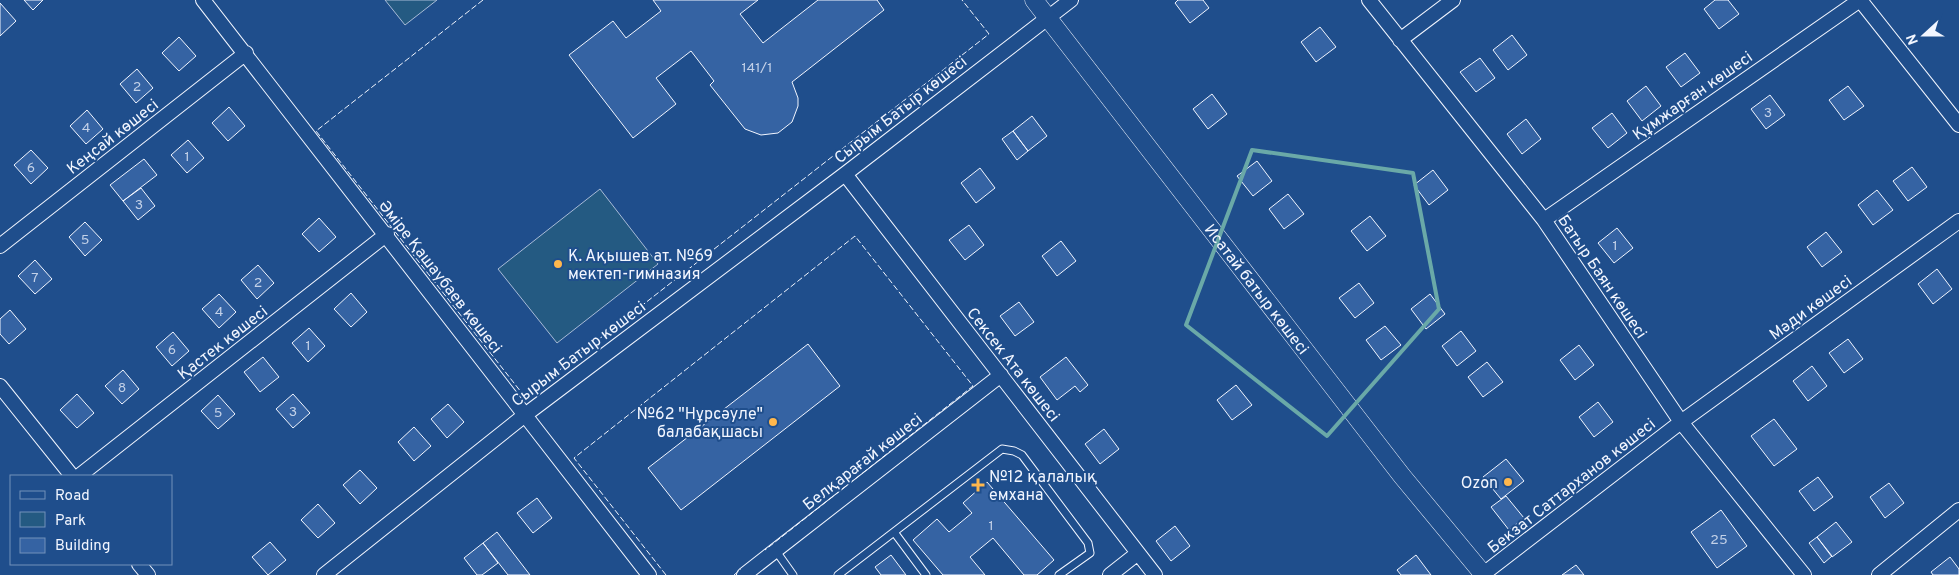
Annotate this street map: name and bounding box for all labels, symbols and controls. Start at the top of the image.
north arrow [1899,10,1949,60]
text: N [1904,31,1923,47]
street label: Құмжарған көшесі [1629,48,1757,146]
street label: Сырым Батыр көшесі [831,52,972,169]
house number: 141/1 [742,60,772,77]
house number: 2 [133,79,141,96]
street label: Кеңсай көшесі [63,96,163,180]
house number: 3 [1764,105,1772,122]
house number: 4 [82,120,90,137]
house number: 1 [184,149,190,166]
house number: 6 [27,160,35,177]
house number: 3 [135,197,143,214]
street label: Әміре Қашаубаев көшесі [373,197,505,358]
street label: Батыр Баян көшесі [1552,211,1650,343]
street label: Исатай батыр көшесі [1199,221,1312,359]
house number: 5 [81,232,89,249]
house number: 1 [1612,238,1618,255]
place label: К. Ақышев ат. №69 мектеп-гимназия [568,247,713,285]
marker: К. Ақышев ат. №69 мектеп-гимназия [552,258,564,270]
house number: 7 [31,270,39,287]
street label: Мәди көшесі [1766,272,1856,345]
house number: 2 [254,275,262,292]
street label: Сырым Батыр көшесі [508,297,650,412]
street label: Қастек көшесі [174,302,272,385]
house number: 4 [215,304,223,321]
street label: Сексек Ата көшесі [962,304,1063,426]
house number: 1 [305,338,311,355]
house number: 6 [168,342,176,359]
house number: 8 [118,380,126,397]
house number: 3 [289,404,297,421]
house number: 5 [214,405,222,422]
place label: №62 "Нұрсәуле" балабақшасы [637,405,763,443]
street label: Белқарағай көшесі [799,410,927,515]
street label: Бекзат Саттарханов көшесі [1484,415,1660,558]
marker: №62 "Нұрсәуле" балабақшасы [767,416,779,428]
place label: №12 қалалық емхана [989,468,1097,506]
place label: Ozon [1461,474,1498,494]
legend [10,475,172,565]
marker: Ozon [1502,476,1514,488]
marker: №12 қалалық емхана [971,478,985,492]
text: Road [55,487,90,506]
text: Park [55,512,86,531]
house number: 1 [988,518,994,535]
house number: 25 [1710,532,1728,549]
text: Building [55,537,110,556]

